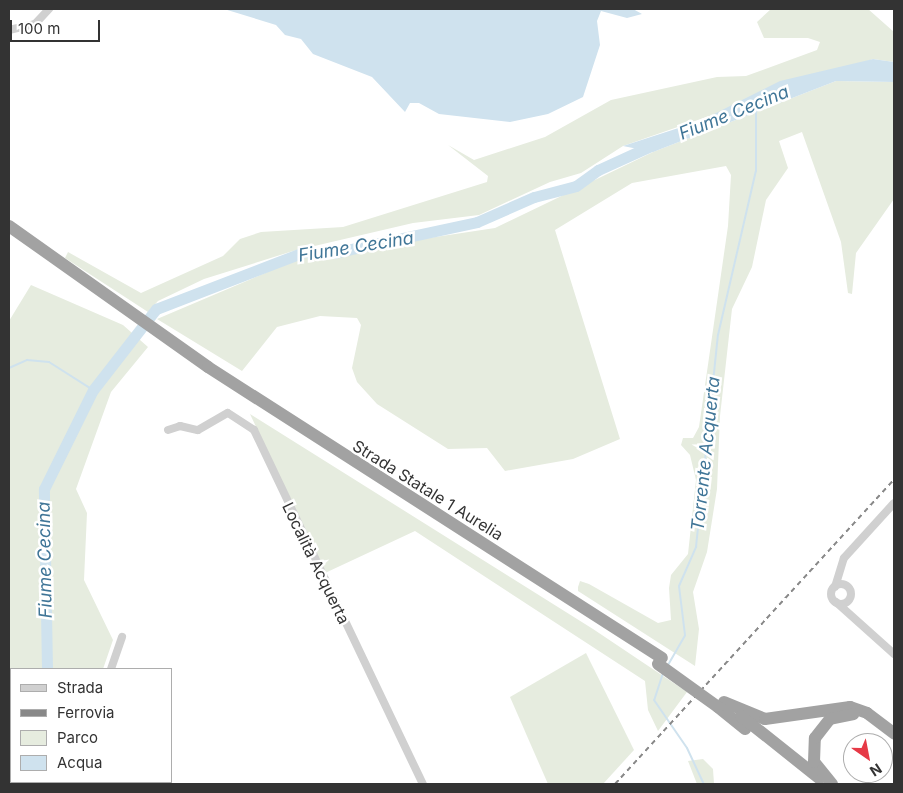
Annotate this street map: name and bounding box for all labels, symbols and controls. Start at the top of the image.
scale bar [12,10,102,42]
text: 100 m [18,19,60,38]
water label: Fiume Cecina [676,81,792,145]
water label: Fiume Cecina [297,227,415,267]
water label: Torrente Acquerta [687,376,725,532]
street label: Strada Statale 1 Aurelia [349,436,507,544]
street label: Località Acquerta [278,499,354,627]
water label: Fiume Cecina [33,501,57,619]
legend [10,668,172,783]
text: Strada [57,678,103,697]
text: Ferrovia [57,703,114,722]
text: Parco [57,728,98,747]
north arrow [843,733,893,783]
text: Acqua [57,753,102,772]
text: N [867,760,885,780]

